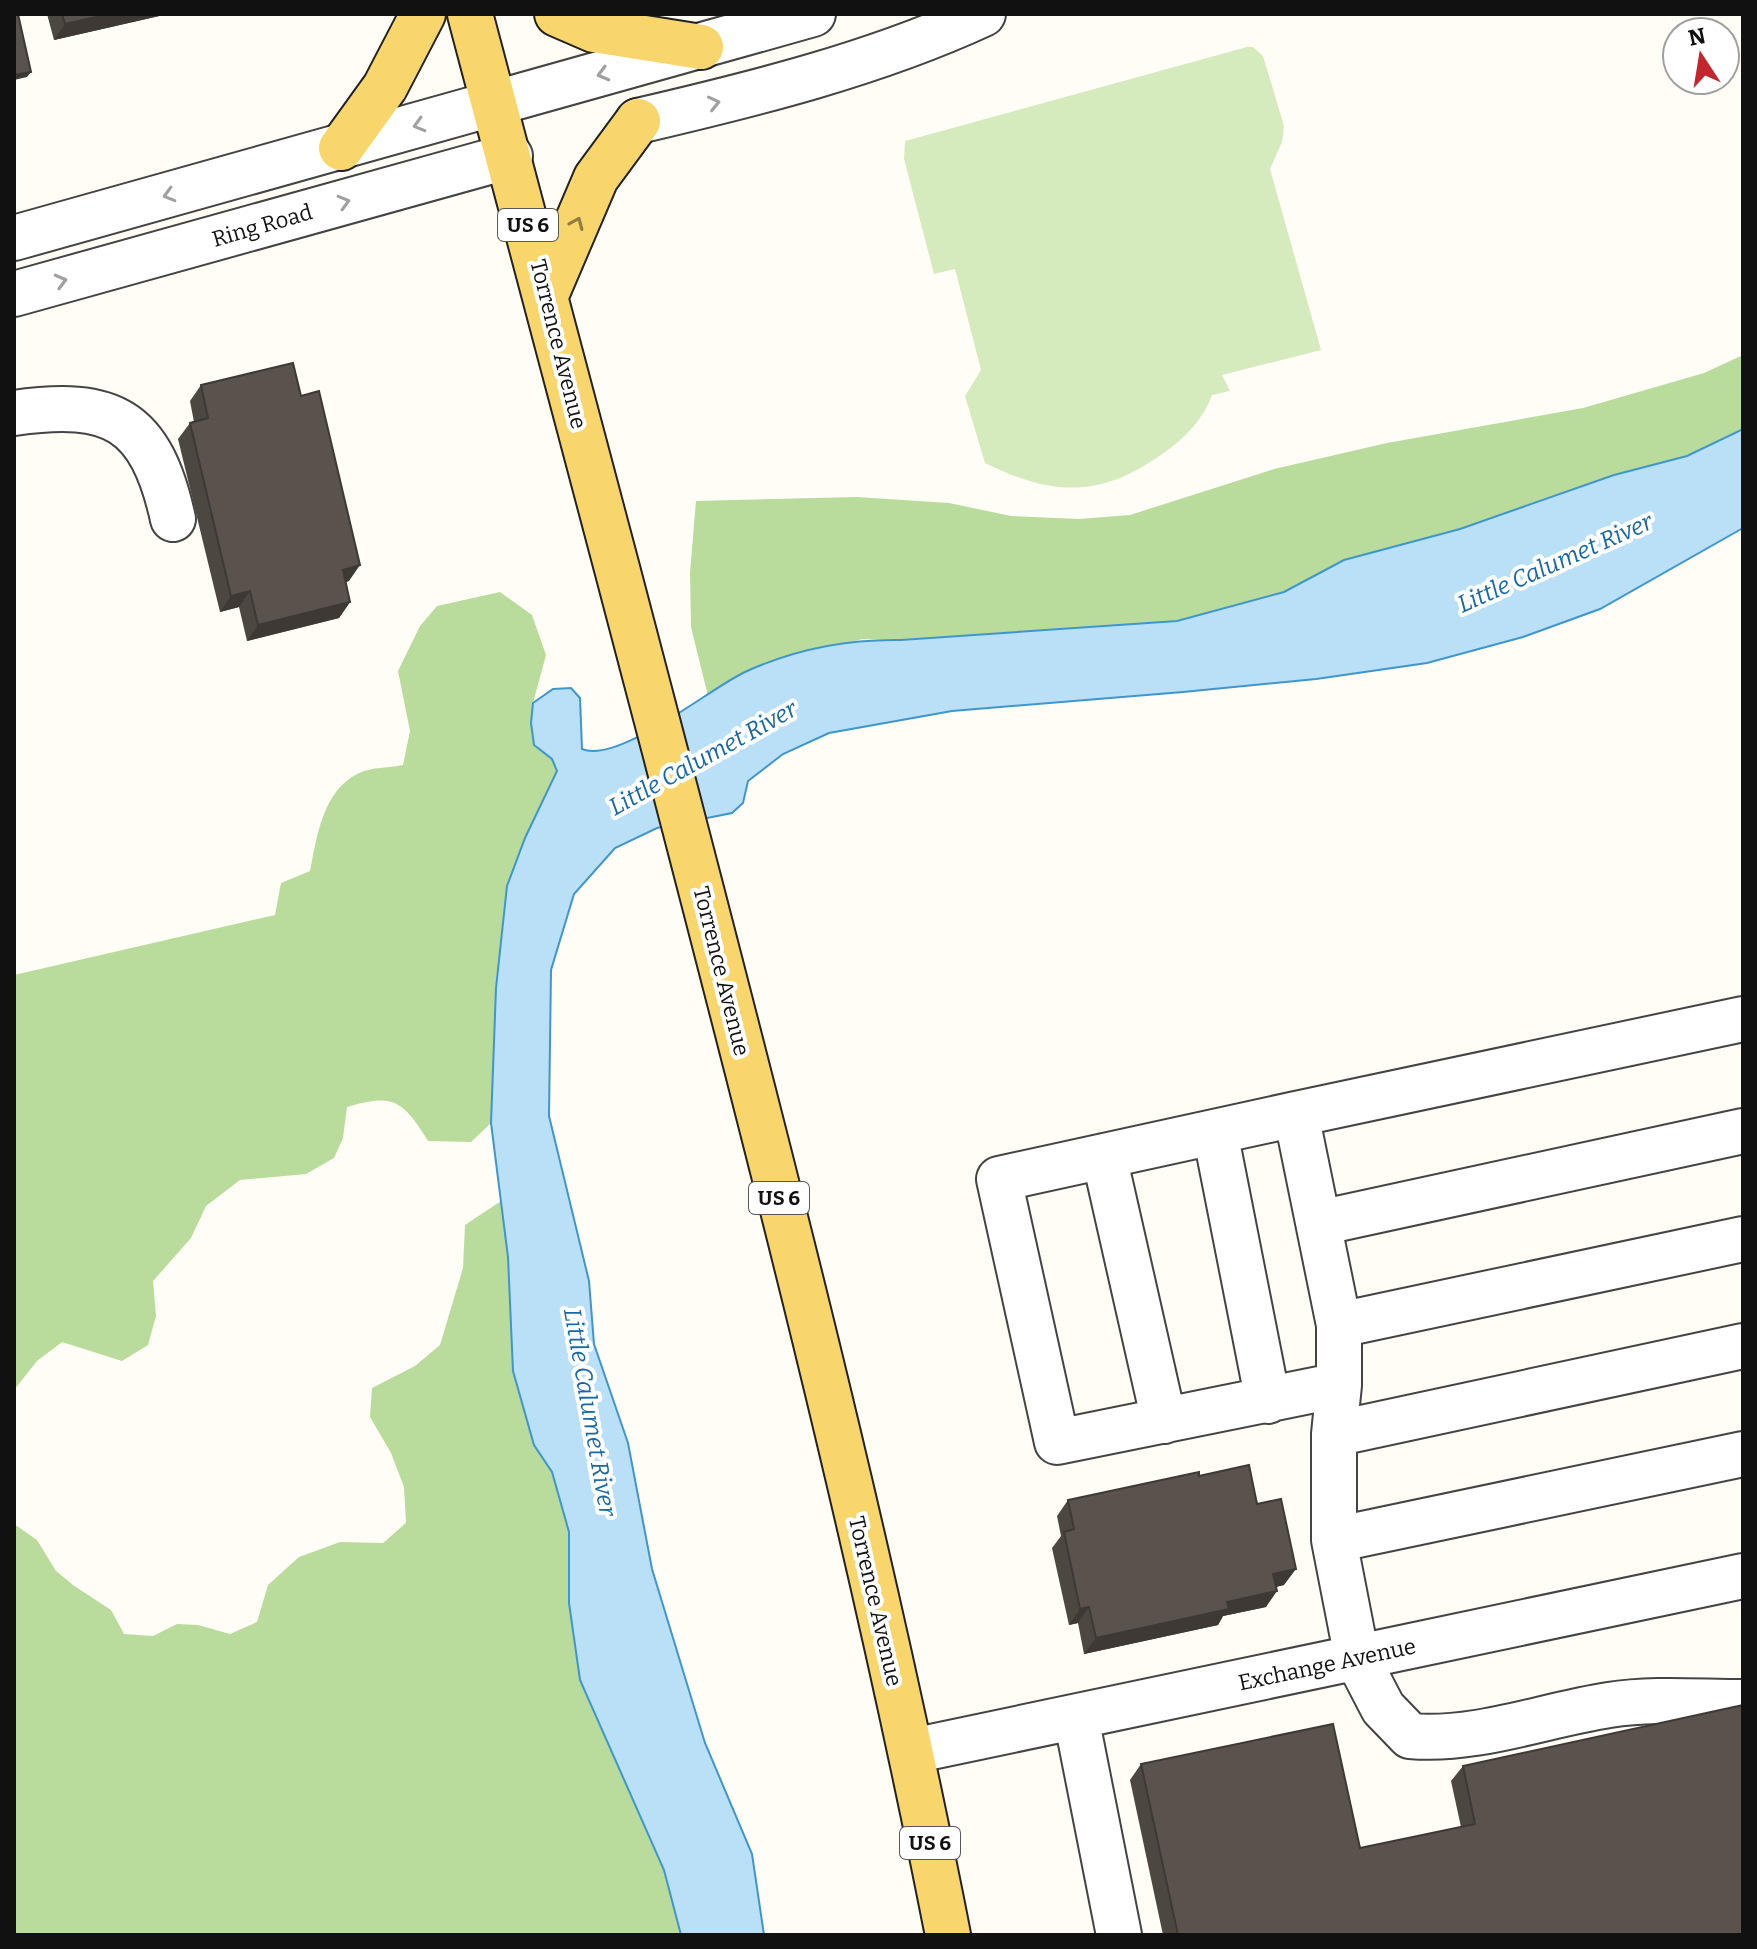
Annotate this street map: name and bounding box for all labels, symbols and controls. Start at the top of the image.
north arrow [1661,16,1741,96]
text: N [1686,22,1708,52]
one-way arrow [597,64,611,81]
one-way arrow [707,95,721,112]
one-way arrow [413,116,427,132]
one-way arrow [163,186,177,203]
one-way arrow [337,195,351,211]
street label: Ring Road [209,198,315,253]
road number: US 6 [498,209,558,241]
one-way arrow [567,217,583,231]
street label: Torrence Avenue [524,257,593,432]
one-way arrow [53,273,67,290]
water label: Little Calumet River [1453,507,1658,619]
water label: Little Calumet River [604,694,803,821]
street label: Torrence Avenue [687,884,756,1059]
road number: US 6 [749,1182,809,1214]
water label: Little Calumet River [558,1306,622,1519]
street label: Torrence Avenue [843,1513,908,1689]
street label: Exchange Avenue [1236,1632,1418,1696]
road number: US 6 [900,1827,960,1859]

